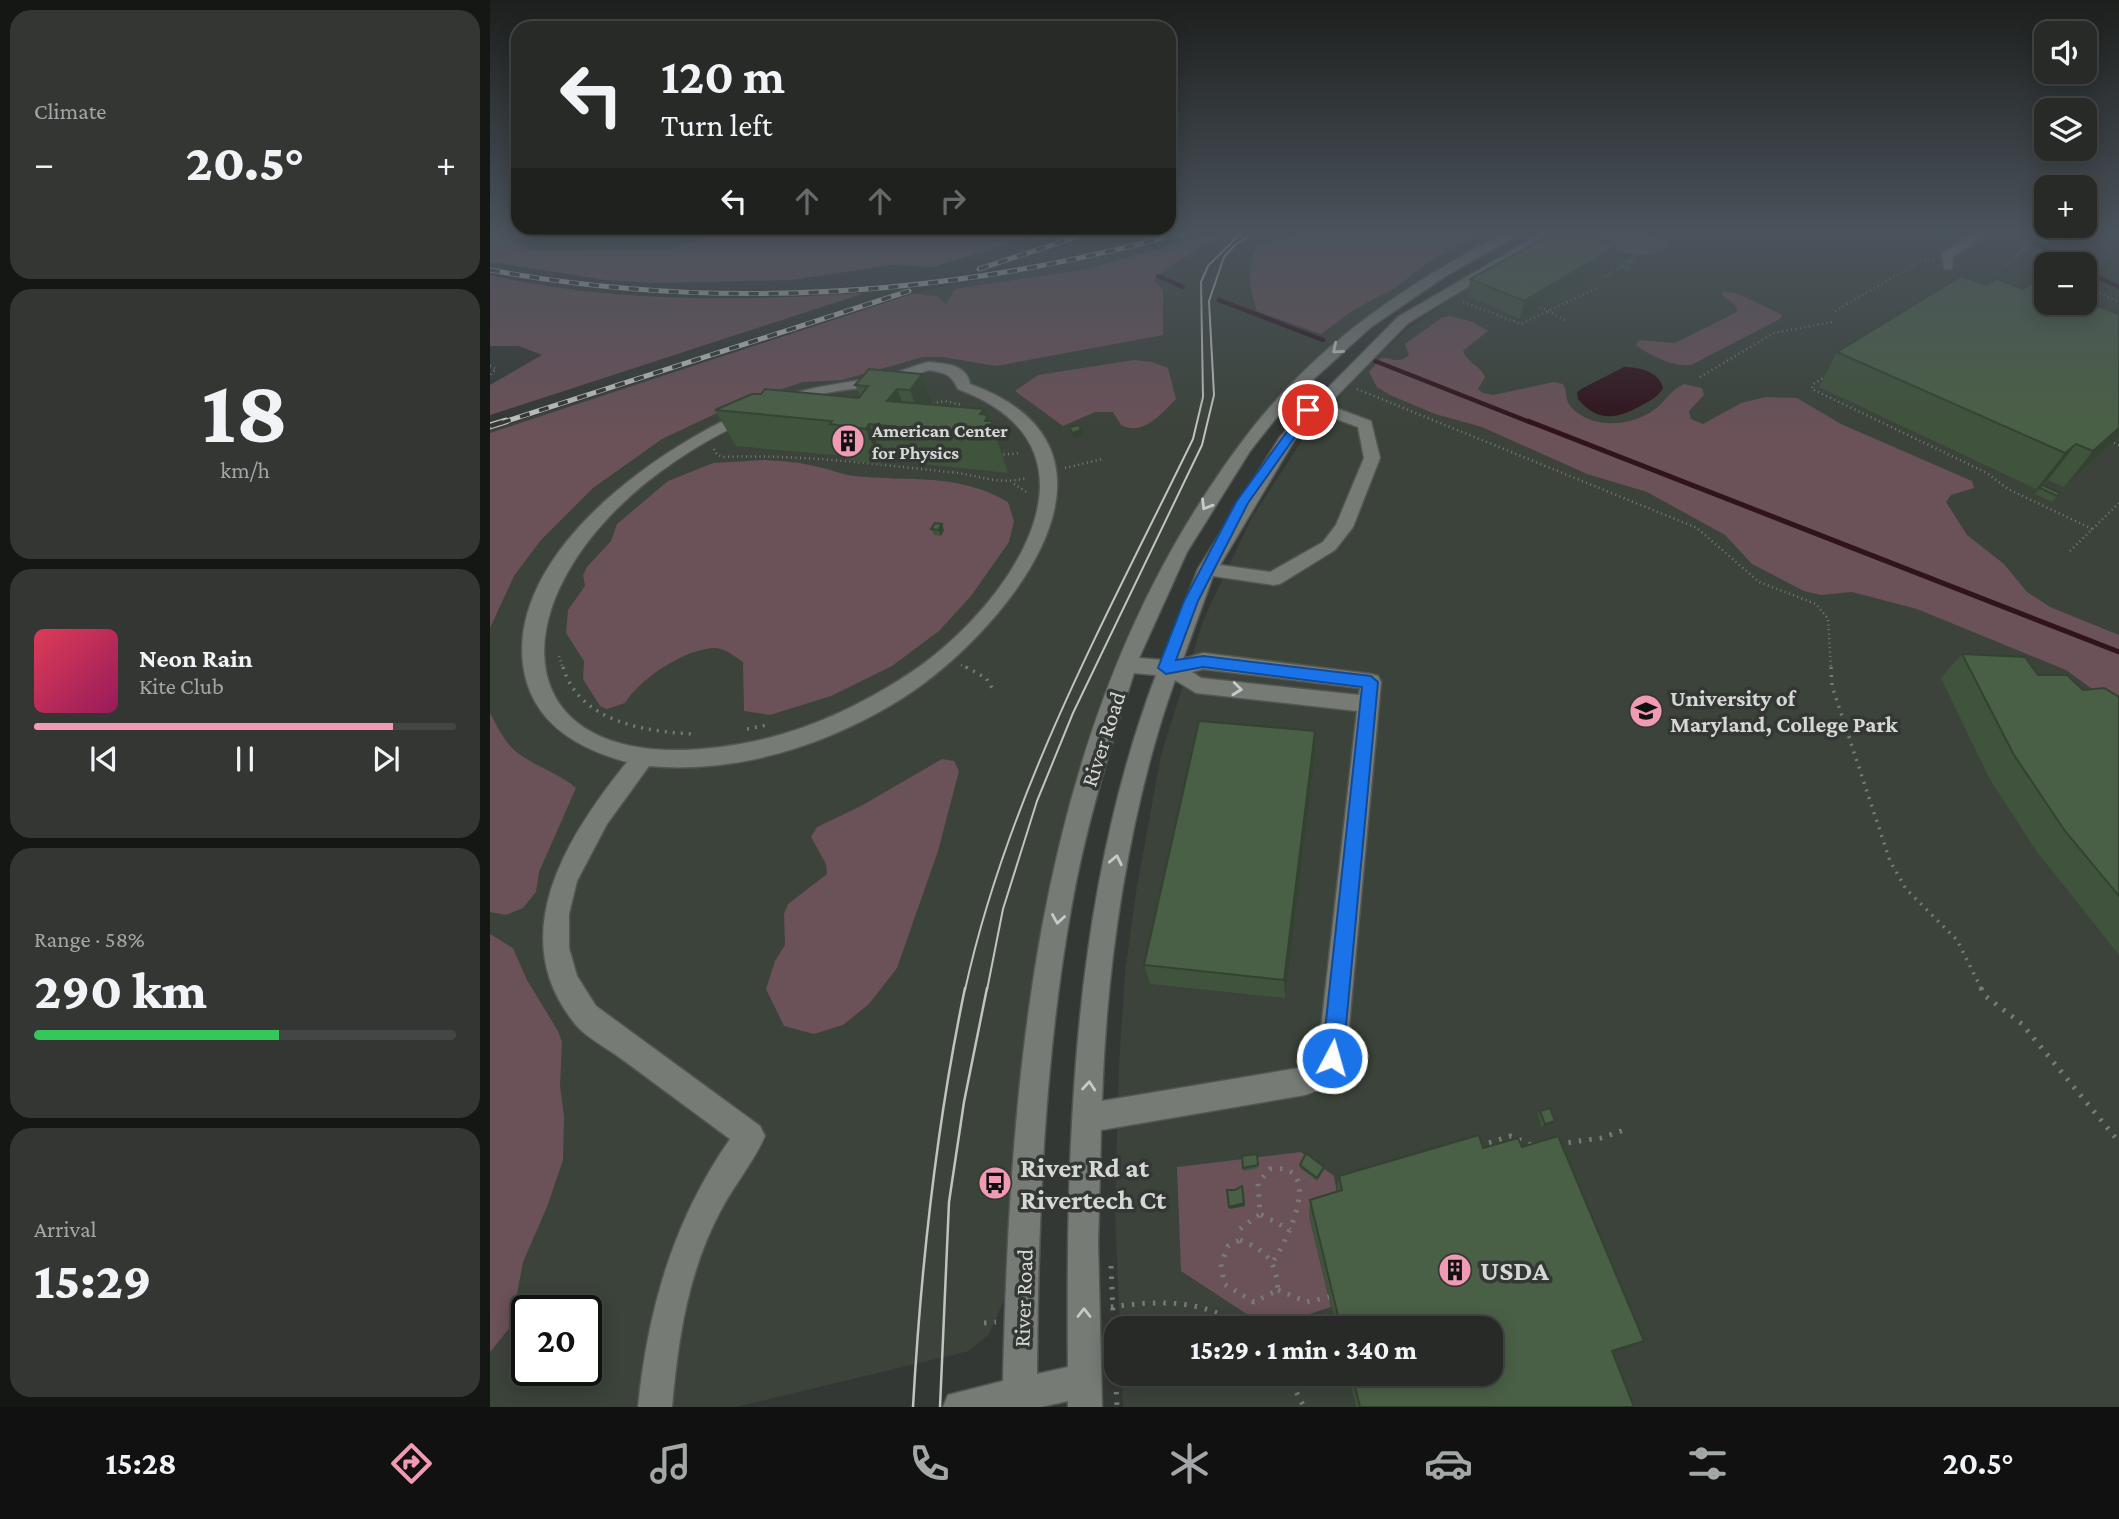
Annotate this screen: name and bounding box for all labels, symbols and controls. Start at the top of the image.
map controls [2034,21,2097,315]
button: sound [2034,21,2097,84]
icon: left [546,49,637,140]
text: 120 m [661,49,785,104]
text: Climate [34,98,106,124]
button: layers [2034,98,2097,161]
text: Turn left [661,107,772,143]
text: 20.5° [185,133,305,191]
text: − [34,142,54,184]
text: + [436,142,456,184]
button: + [2034,175,2097,238]
icon: left [715,182,753,220]
icon: ahead [788,182,826,220]
icon: ahead [861,182,899,220]
icon: right [934,182,972,220]
button: − [2034,252,2097,315]
one-way arrow [1332,341,1345,353]
text: 18 [201,360,289,462]
pin [1278,380,1338,440]
icon: arrive [1289,391,1327,429]
place label: American Center for Physics [871,420,1008,463]
building icon: American Center for Physics [829,422,867,460]
text: km/h [220,457,270,483]
one-way arrow [1201,498,1214,510]
text: Neon Rain [139,644,253,673]
text: Kite Club [139,673,224,699]
one-way arrow [1231,681,1242,696]
place label: University of Maryland, College Park [1670,685,1898,737]
street label: River Road [1075,688,1131,790]
school or university icon: University of Maryland, College Park [1627,692,1665,730]
icon: previous [85,740,123,778]
icon: pause [226,740,264,778]
icon: next [367,740,405,778]
one-way arrow [1107,854,1122,866]
one-way arrow [1051,913,1066,925]
text: Range · 58% [34,926,145,952]
text: 290 km [34,961,207,1019]
position arrow [1295,1021,1369,1095]
one-way arrow [1081,1080,1096,1091]
place label: River Rd at Rivertech Ct [1020,1152,1167,1215]
bus stop icon: River Rd at Rivertech Ct [976,1164,1014,1202]
text: Arrival [34,1216,97,1242]
street label: River Road [1008,1248,1038,1348]
text: 15:29 [34,1251,152,1309]
building icon: USDA [1436,1251,1474,1289]
place label: USDA [1480,1255,1549,1286]
speed limit sign: 20 [511,1295,602,1386]
one-way arrow [1076,1307,1092,1318]
text: 15:29 · 1 min · 340 m [1190,1336,1417,1365]
icon: directions [387,1439,436,1488]
icon: music [646,1439,695,1488]
icon: phone [905,1439,954,1488]
icon: climate [1165,1439,1214,1488]
icon: car [1424,1439,1473,1488]
icon: filters [1683,1439,1732,1488]
text: 15:28 [105,1445,177,1481]
text: 20.5° [1942,1445,2014,1481]

